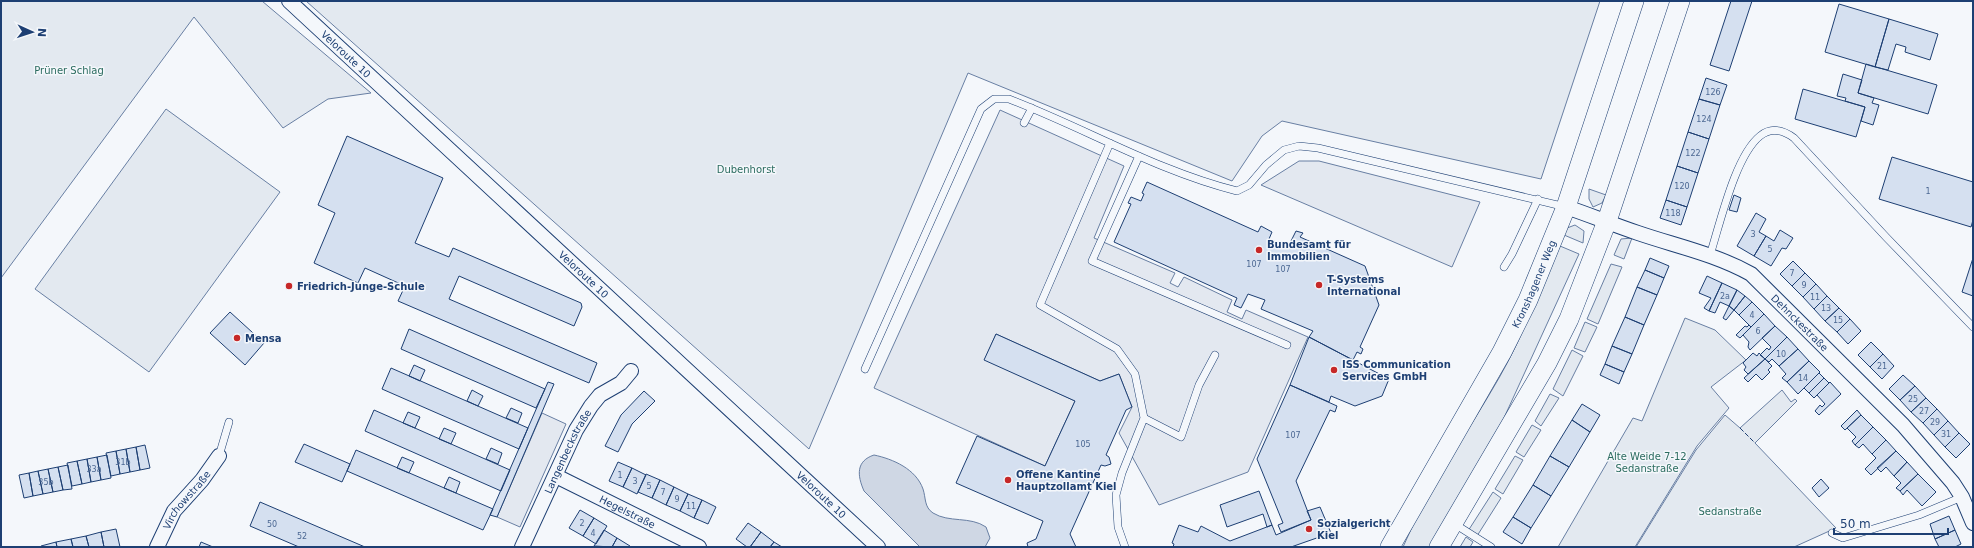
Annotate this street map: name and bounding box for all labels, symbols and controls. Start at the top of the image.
north arrow [12,12,52,52]
text: N [35,28,48,37]
street label: Veloroute 10 [319,29,373,80]
park label: Prüner Schlag [34,65,104,76]
house number: 126 [1705,88,1721,97]
house number: 124 [1696,115,1712,124]
house number: 122 [1685,149,1701,158]
park label: Dubenhorst [717,164,775,175]
house number: 120 [1674,182,1690,191]
house number: 1 [1925,187,1931,196]
house number: 118 [1665,209,1681,218]
house number: 3 [1750,230,1756,239]
place label: Bundesamt für Immobilien [1267,239,1351,262]
street label: Kronshagener Weg [1510,239,1558,330]
marker: Bundesamt für Immobilien [1254,245,1264,255]
house number: 5 [1767,245,1773,254]
street label: Veloroute 10 [556,249,611,300]
house number: 107 [1246,260,1262,269]
house number: 107 [1275,265,1291,274]
house number: 7 [1789,269,1795,278]
place label: T-Systems International [1327,274,1401,297]
marker: T-Systems International [1314,280,1324,290]
marker: Friedrich-Junge-Schule [284,281,294,291]
place label: Friedrich-Junge-Schule [297,281,425,292]
house number: 9 [1801,281,1807,290]
house number: 2a [1720,292,1730,301]
street label: Dehnckestraße [1769,292,1830,354]
house number: 11 [1810,293,1820,302]
house number: 13 [1821,304,1831,313]
house number: 4 [1749,311,1755,320]
house number: 15 [1833,316,1843,325]
house number: 6 [1755,327,1761,336]
marker: Mensa [232,333,242,343]
place label: Mensa [245,333,282,344]
house number: 10 [1776,350,1786,359]
place label: ISS Communication Services GmbH [1342,359,1451,382]
house number: 21 [1877,362,1887,371]
marker: ISS Communication Services GmbH [1329,365,1339,375]
house number: 14 [1798,374,1808,383]
house number: 25 [1908,395,1918,404]
street label: Langenbeckstraße [542,407,594,495]
house number: 27 [1919,407,1929,416]
house number: 29 [1930,418,1940,427]
house number: 31 [1941,430,1951,439]
house number: 107 [1285,431,1301,440]
house number: 105 [1075,440,1091,449]
park label: Alte Weide 7-12 Sedanstraße [1607,451,1687,474]
house number: 31b [115,458,131,467]
house number: 33a [86,465,102,474]
street label: Virchowstraße [161,469,213,531]
street label: Veloroute 10 [794,469,848,521]
place label: Offene Kantine Hauptzollamt Kiel [1016,469,1117,492]
house number: 1 [617,471,623,480]
marker: Offene Kantine Hauptzollamt Kiel [1003,475,1013,485]
house number: 3 [632,477,638,486]
house number: 35b [38,478,54,487]
house number: 5 [646,482,652,491]
house number: 7 [660,488,666,497]
street label: Hegelstraße [598,494,657,530]
house number: 9 [674,495,680,504]
house number: 11 [686,502,696,511]
park label: Sedanstraße [1698,506,1762,517]
scale bar [1834,510,1948,536]
text: 50 m [1840,517,1871,531]
place label: Sozialgericht Kiel [1317,518,1391,541]
house number: 2 [579,519,585,528]
house number: 50 [267,520,277,529]
marker: Sozialgericht Kiel [1304,524,1314,534]
house number: 4 [590,529,596,538]
house number: 52 [297,532,307,541]

